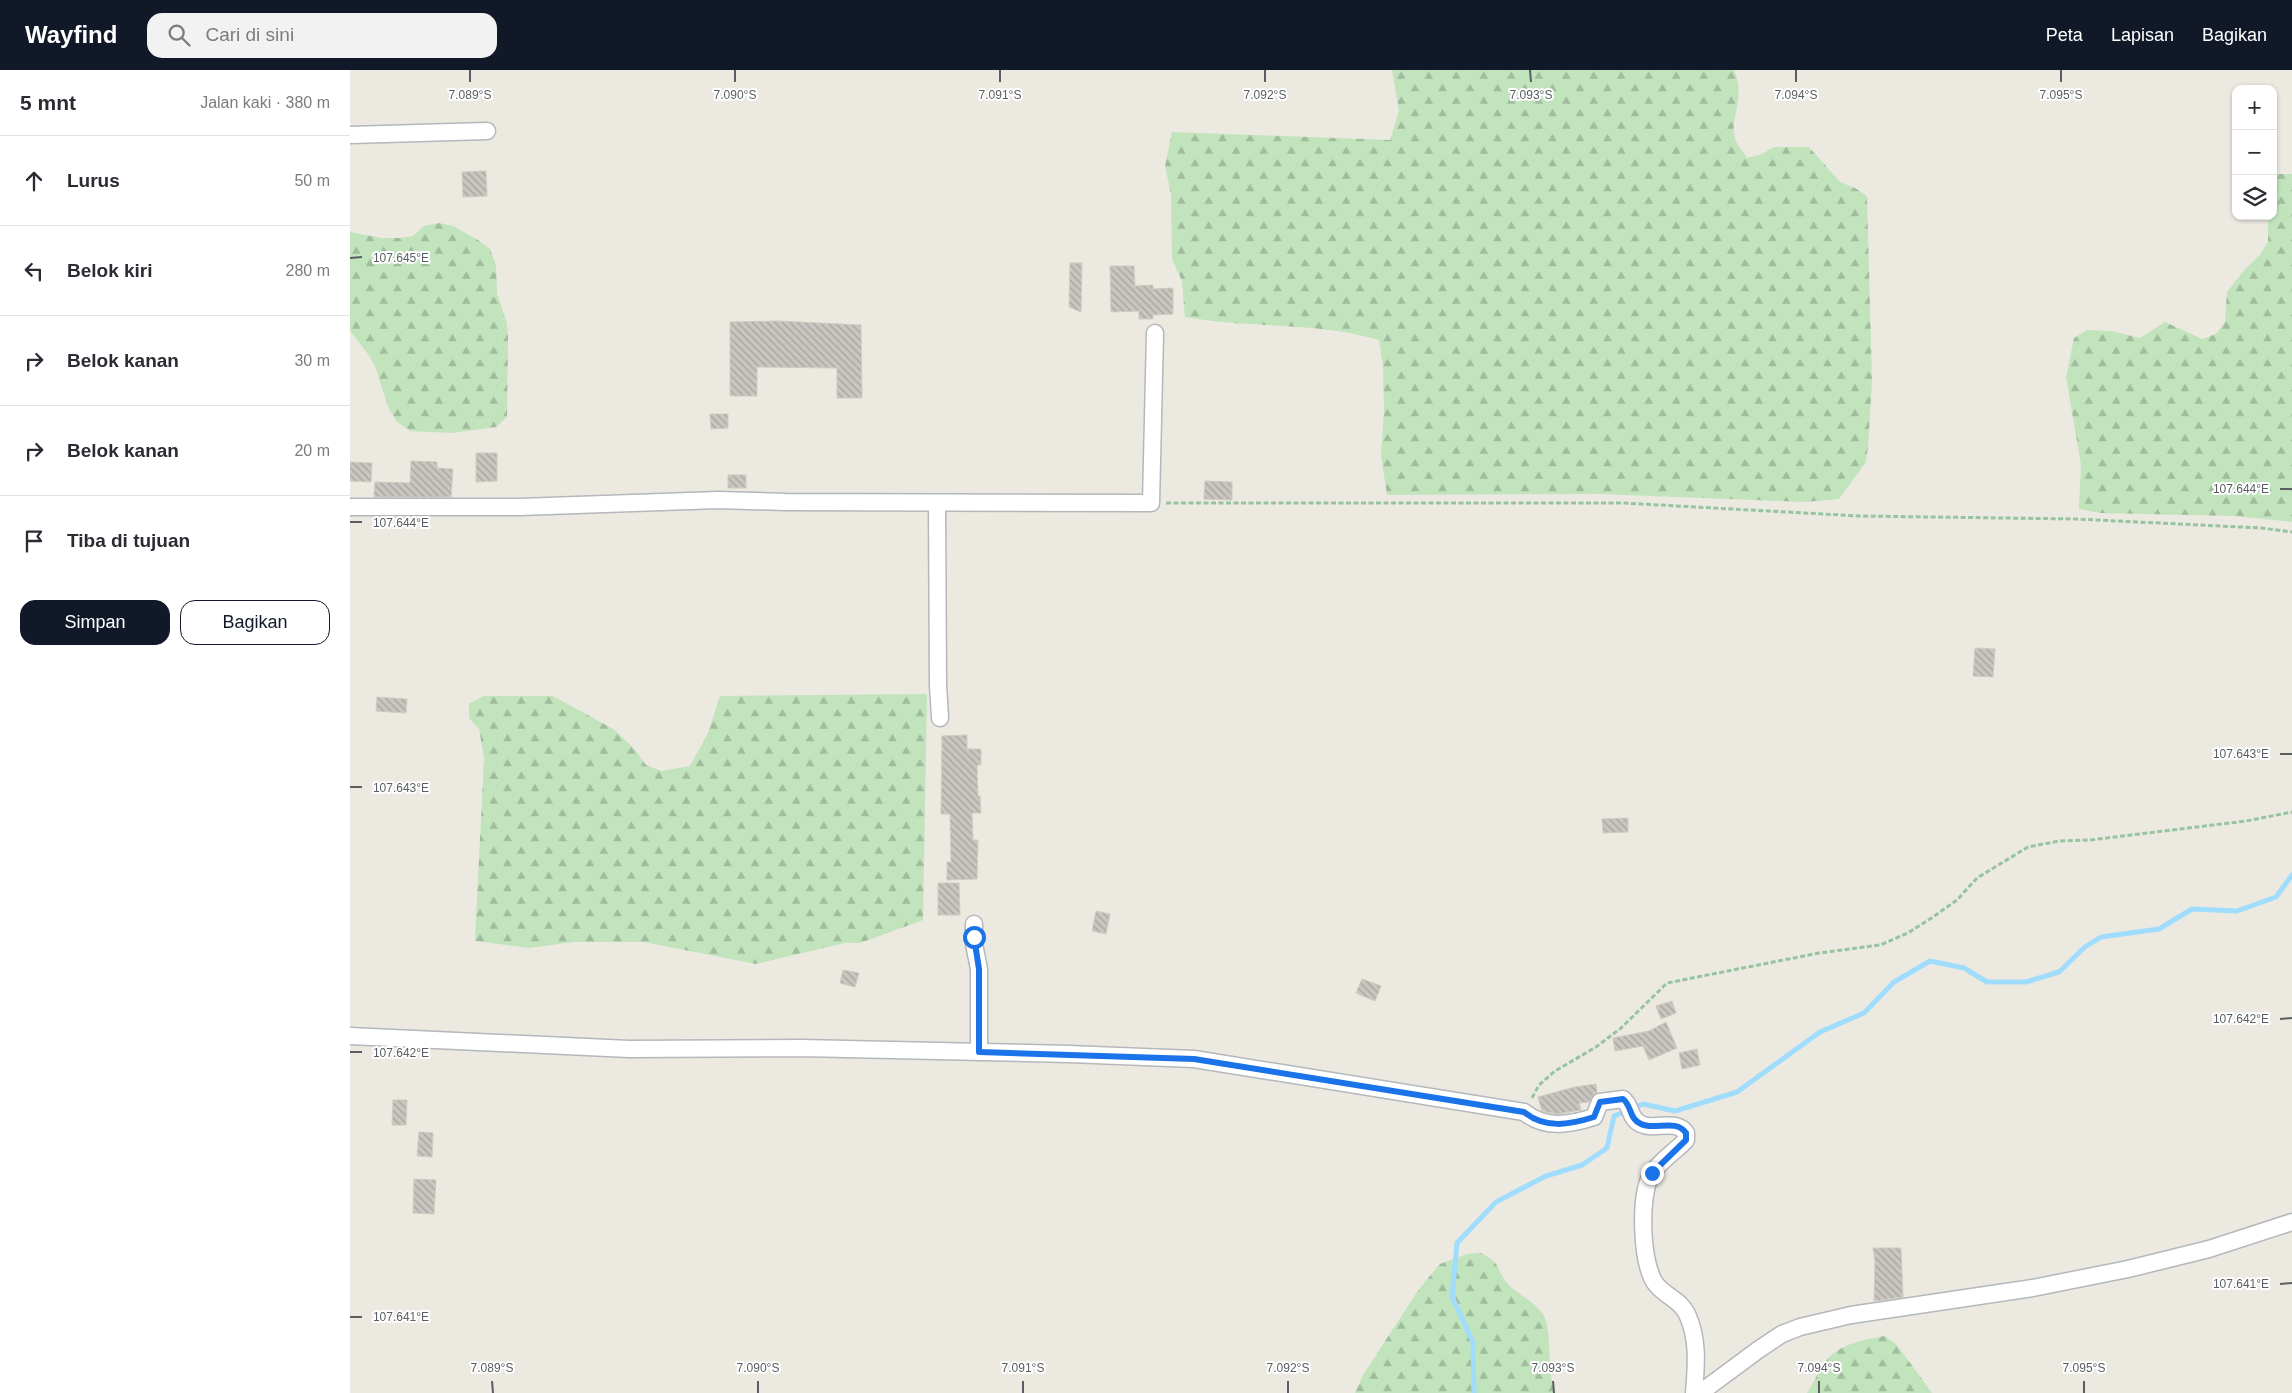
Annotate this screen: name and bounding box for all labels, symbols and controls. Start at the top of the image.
search box [147,13,497,58]
text: Wayfind [25,21,117,48]
icon: search [165,21,193,49]
text: Cari di sini [205,24,294,45]
text: Peta [2046,25,2083,45]
text: Lapisan [2111,25,2174,45]
text: Bagikan [2202,25,2267,45]
map controls [2232,85,2277,220]
button: + [2232,85,2277,130]
text: 7.089°S [449,88,491,102]
text: 7.090°S [714,88,756,102]
text: 7.091°S [979,88,1021,102]
text: 7.092°S [1244,88,1286,102]
text: 7.093°S [1510,88,1552,102]
text: 7.094°S [1775,88,1817,102]
text: 7.095°S [2040,88,2082,102]
text: 5 mnt [20,91,76,114]
text: Jalan kaki · 380 m [200,94,330,111]
button: − [2232,130,2277,175]
icon: ahead [20,167,48,195]
text: Lurus [67,170,120,191]
text: 50 m [294,172,330,189]
button: layers [2232,175,2277,220]
text: 107.645°E [373,251,429,265]
icon: left [20,257,48,285]
text: Belok kiri [67,260,153,281]
text: 280 m [286,262,330,279]
icon: right [20,347,48,375]
text: Belok kanan [67,350,179,371]
text: 30 m [294,352,330,369]
icon: right [20,437,48,465]
text: Belok kanan [67,440,179,461]
text: 20 m [294,442,330,459]
text: 107.644°E [2213,482,2269,496]
text: 107.644°E [373,516,429,530]
icon: arrive [20,527,48,555]
text: Tiba di tujuan [67,530,190,551]
button: Simpan [20,600,170,645]
button: Bagikan [180,600,330,645]
text: 107.643°E [2213,747,2269,761]
text: 107.643°E [373,781,429,795]
route start [963,926,986,949]
text: 107.642°E [2213,1012,2269,1026]
text: 107.642°E [373,1046,429,1060]
route end [1641,1162,1664,1185]
text: 107.641°E [2213,1277,2269,1291]
text: 107.641°E [373,1310,429,1324]
text: 7.089°S [471,1361,513,1375]
text: 7.090°S [737,1361,779,1375]
text: 7.091°S [1002,1361,1044,1375]
text: 7.092°S [1267,1361,1309,1375]
text: 7.093°S [1532,1361,1574,1375]
text: 7.094°S [1798,1361,1840,1375]
text: 7.095°S [2063,1361,2105,1375]

